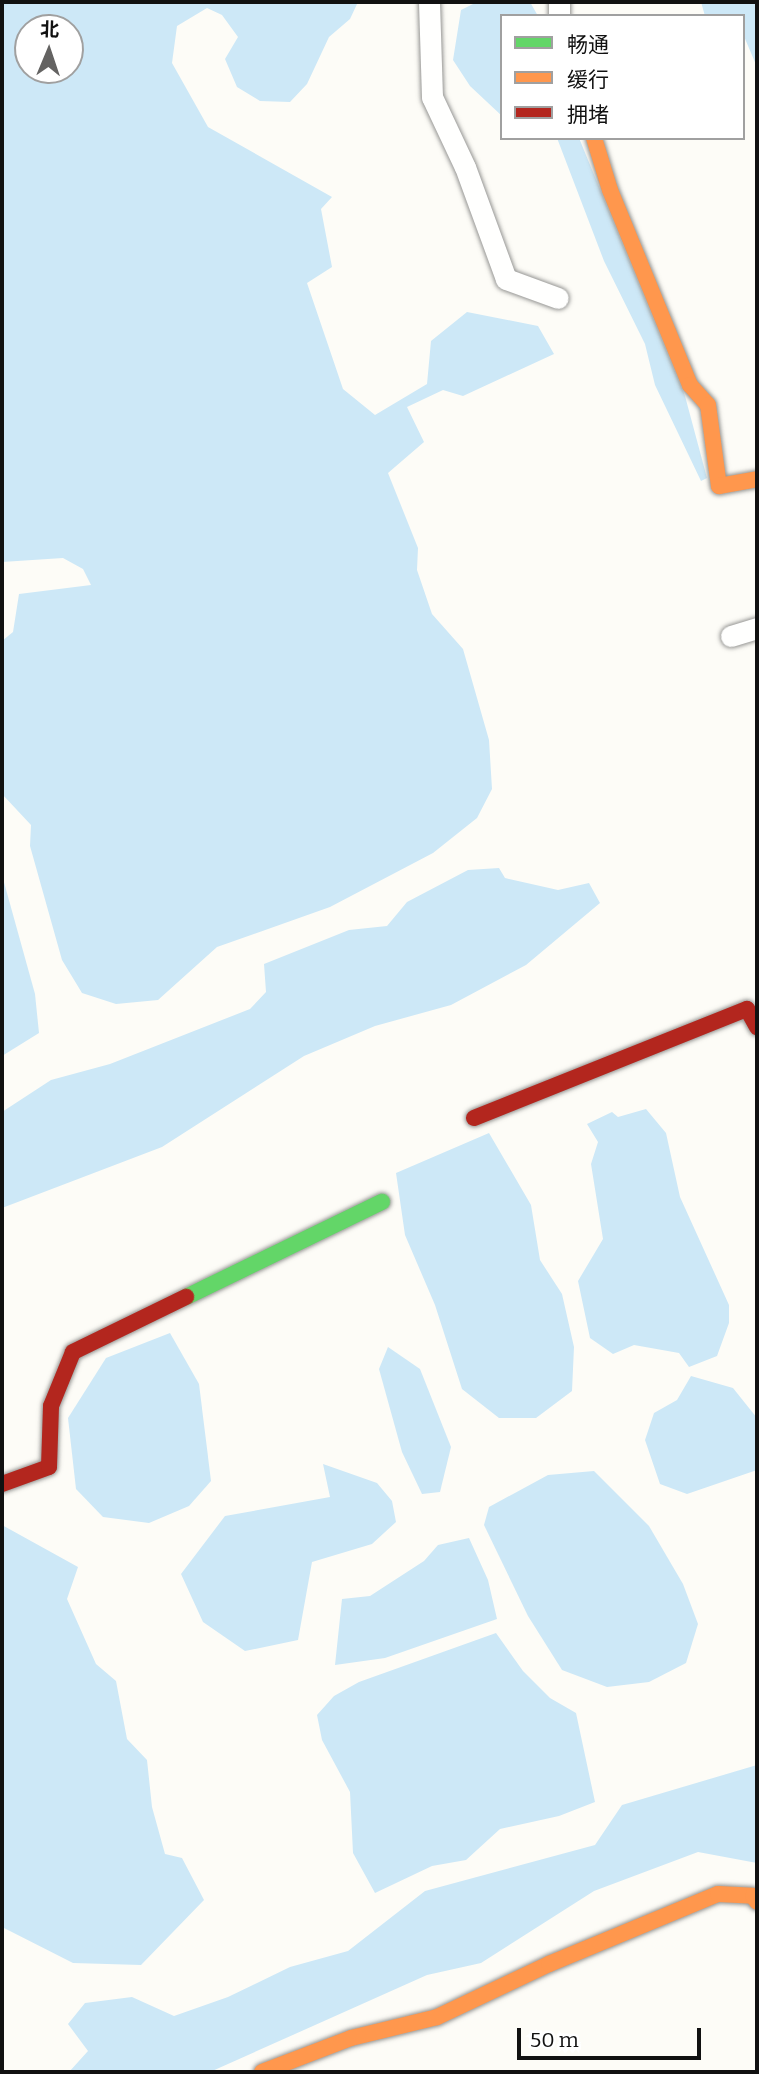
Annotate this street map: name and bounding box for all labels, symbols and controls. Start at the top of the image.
north arrow [14,14,84,84]
legend [500,14,745,140]
text: 北 [40,18,60,41]
text: 畅通 [567,32,609,58]
text: 缓行 [567,67,609,93]
text: 拥堵 [567,102,609,128]
scale bar [521,2014,705,2058]
text: 50 m [530,2027,579,2053]

